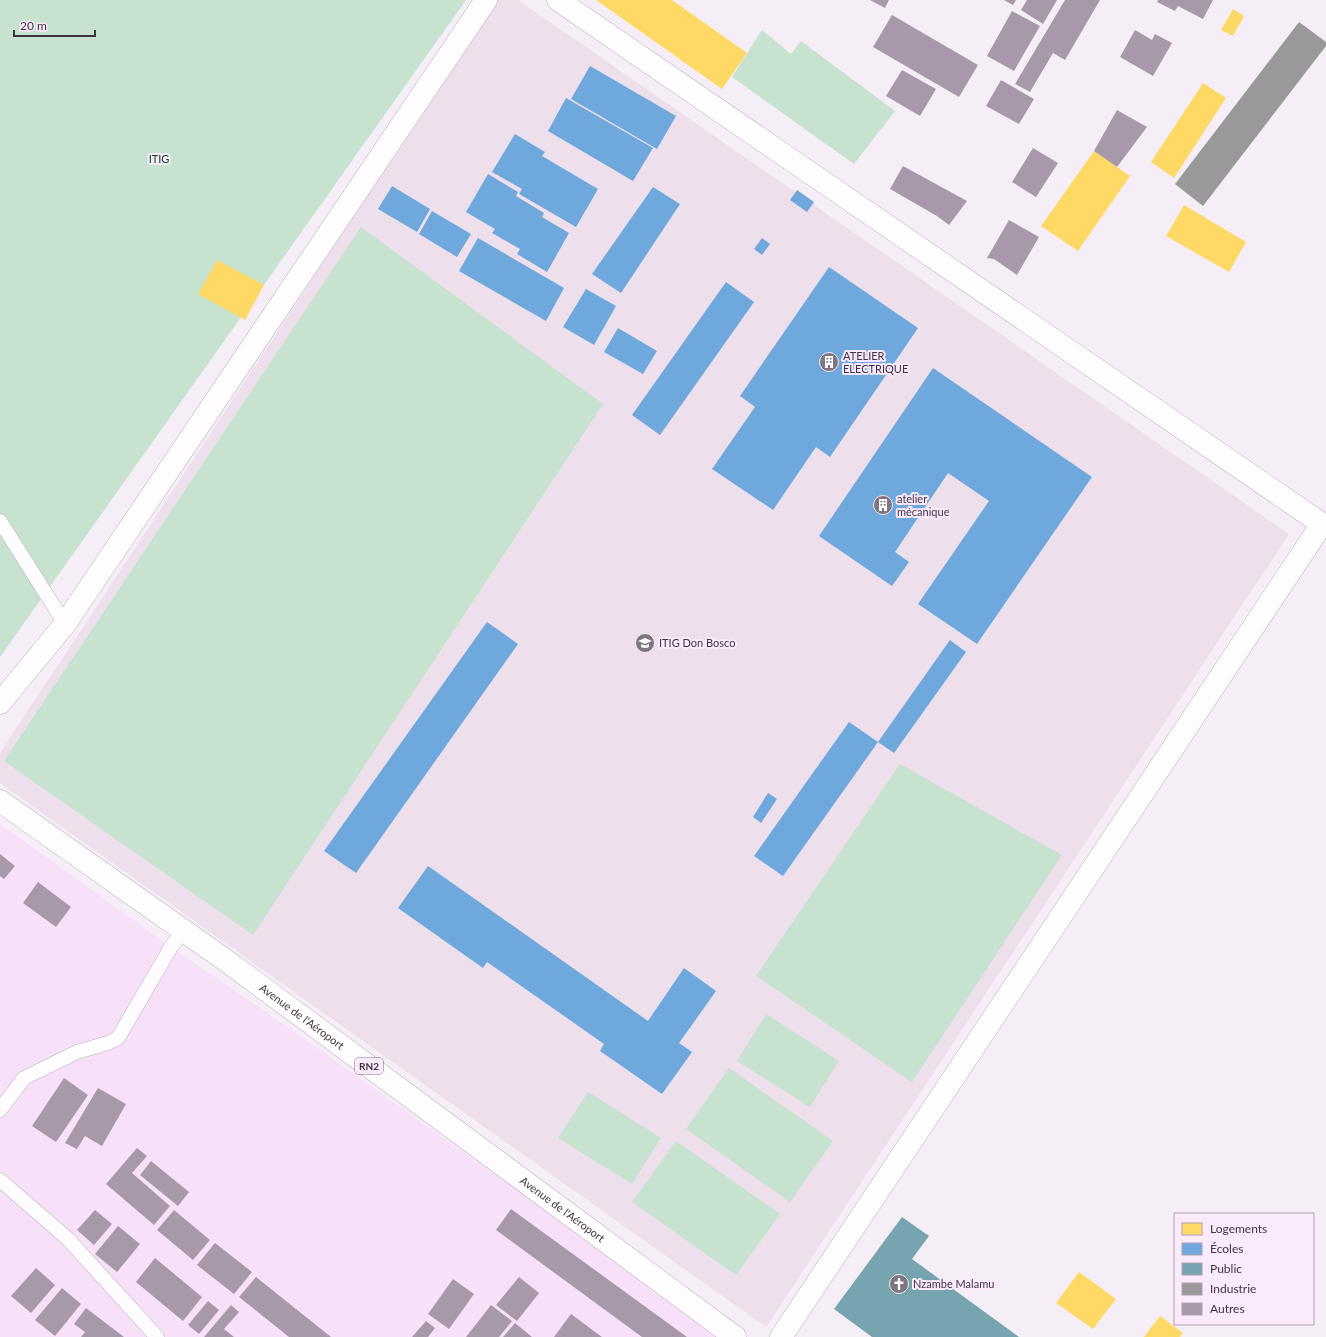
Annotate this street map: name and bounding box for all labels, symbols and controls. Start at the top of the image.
scale bar [14,12,95,38]
text: 20 m [20,18,47,33]
park label: ITIG [149,152,169,165]
place label: ATELIER ELECTRIQUE [843,349,908,375]
building icon: ATELIER ELECTRIQUE [818,351,840,373]
place label: atelier mécanique [897,492,950,518]
building icon: atelier mécanique [872,494,894,516]
school or university icon: ITIG Don Bosco [634,632,656,654]
place label: ITIG Don Bosco [659,636,735,649]
street label: Avenue de l'Aéroport [257,981,347,1052]
road number: RN2 [355,1058,383,1074]
street label: Avenue de l'Aéroport [518,1173,608,1244]
legend [1174,1213,1314,1325]
text: Logements [1210,1221,1267,1236]
text: Écoles [1210,1241,1243,1256]
text: Public [1210,1261,1242,1276]
church icon: Nzambe Malamu [888,1273,910,1295]
place label: Nzambe Malamu [913,1277,994,1290]
text: Industrie [1210,1281,1256,1296]
text: Autres [1210,1301,1245,1316]

